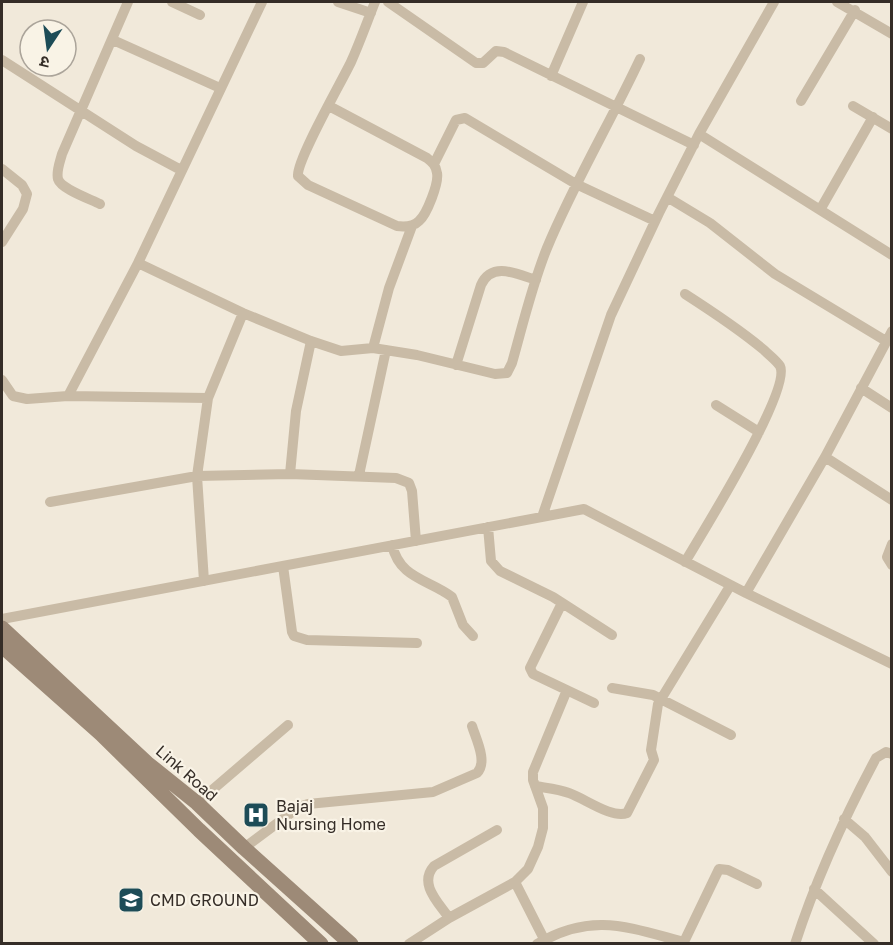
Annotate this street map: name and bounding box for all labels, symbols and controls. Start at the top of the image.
north arrow [18,18,78,78]
text: उ [37,52,51,73]
street label: Link Road [152,741,222,805]
place label: Bajaj Nursing Home [276,796,386,834]
hospital icon: Bajaj Nursing Home [241,800,271,830]
school or university icon: CMD GROUND [116,885,146,915]
place label: CMD GROUND [150,890,259,910]

